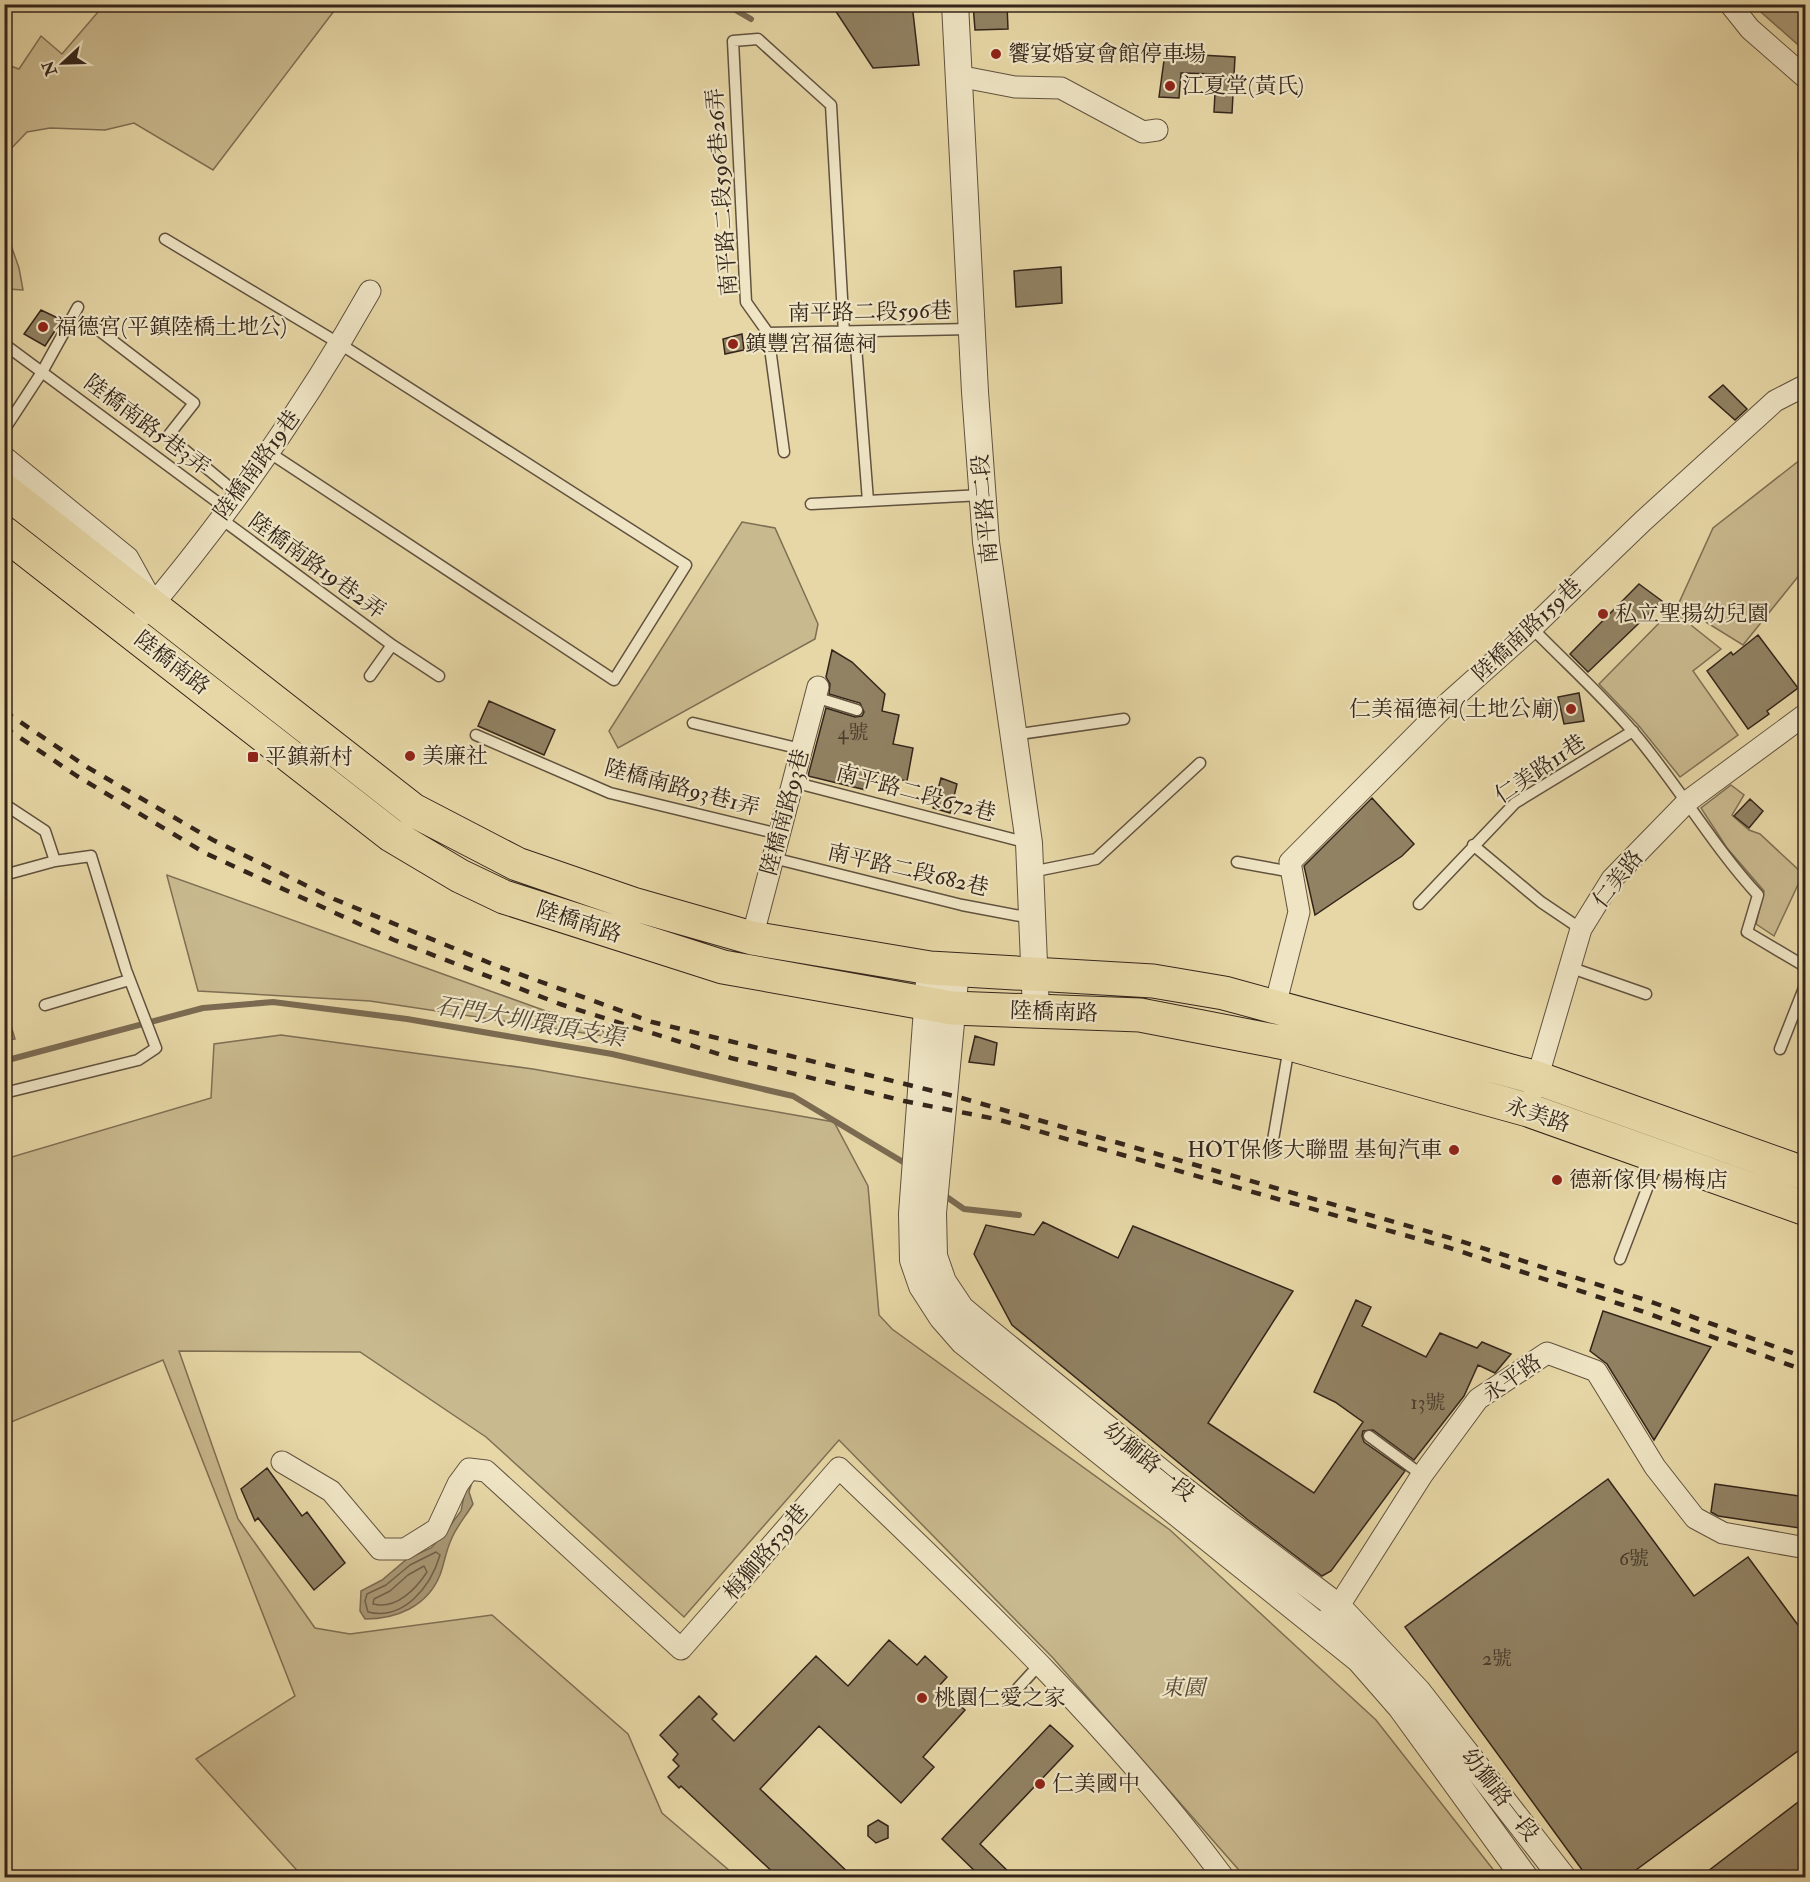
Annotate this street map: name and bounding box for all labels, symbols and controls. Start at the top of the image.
north arrow [33,33,93,93]
place label: 饗宴婚宴會館停車場 [1008,40,1206,68]
marker: 饗宴婚宴會館停車場 [989,47,1003,61]
text: N [38,57,62,80]
place label: 江夏堂(黃氏) [1182,72,1304,100]
marker: 江夏堂(黃氏) [1163,79,1177,93]
street label: 南平路二段596巷26弄 [701,87,743,297]
street label: 南平路二段596巷 [788,297,952,327]
place label: 福德宮(平鎮陸橋土地公) [55,313,287,341]
marker: 福德宮(平鎮陸橋土地公) [36,320,50,334]
place label: 鎮豐宮福德祠 [745,330,877,358]
marker: 鎮豐宮福德祠 [726,337,740,351]
street label: 陸橋南路5巷3弄 [79,369,215,481]
street label: 陸橋南路19巷 [208,405,306,525]
street label: 南平路二段 [966,453,1004,565]
street label: 陸橋南路19巷2弄 [243,507,391,625]
street label: 陸橋南路159巷 [1467,572,1587,688]
place label: 私立聖揚幼兒園 [1615,600,1769,628]
marker: 私立聖揚幼兒園 [1596,607,1610,621]
street label: 陸橋南路 [129,625,215,701]
place label: 仁美福德祠(土地公廟) [1349,695,1559,723]
marker: 仁美福德祠(土地公廟) [1564,702,1578,716]
house number: 4號 [838,720,868,745]
street label: 仁美路11巷 [1489,728,1591,810]
place label: 美廉社 [422,742,488,770]
place label: 平鎮新村 [265,743,353,771]
street label: 陸橋南路93巷 [755,746,815,878]
marker: 美廉社 [403,749,417,763]
marker: 平鎮新村 [246,750,260,764]
street label: 陸橋南路93巷1弄 [601,754,763,822]
street label: 南平路二段672巷 [833,758,999,828]
street label: 南平路二段682巷 [825,838,991,902]
street label: 仁美路 [1587,844,1649,914]
street label: 陸橋南路 [533,895,625,949]
water label: 石門大圳環頂支渠 [433,990,630,1054]
street label: 陸橋南路 [1010,996,1098,1028]
street label: 永美路 [1502,1091,1574,1139]
place label: HOT保修大聯盟 基甸汽車 [1187,1136,1442,1164]
marker: HOT保修大聯盟 基甸汽車 [1447,1143,1461,1157]
place label: 德新傢俱 楊梅店 [1569,1166,1728,1194]
marker: 德新傢俱 楊梅店 [1550,1173,1564,1187]
street label: 永平路 [1477,1348,1547,1408]
house number: 13號 [1411,1390,1445,1415]
street label: 幼獅路一段 [1097,1417,1201,1507]
street label: 梅獅路539巷 [718,1498,814,1606]
house number: 6號 [1619,1546,1649,1571]
house number: 2號 [1482,1646,1512,1671]
park label: 東園 [1161,1674,1208,1702]
place label: 桃園仁愛之家 [934,1684,1066,1712]
marker: 桃園仁愛之家 [915,1691,929,1705]
street label: 幼獅路一段 [1455,1743,1545,1847]
place label: 仁美國中 [1052,1770,1140,1798]
marker: 仁美國中 [1033,1777,1047,1791]

